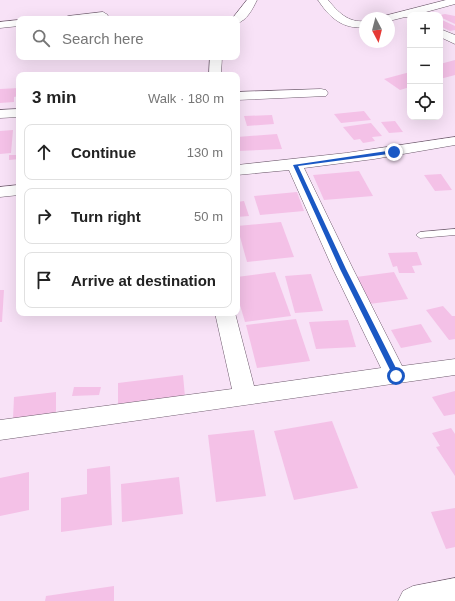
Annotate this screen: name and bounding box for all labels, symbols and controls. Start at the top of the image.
north arrow [359,12,395,48]
map controls [407,12,443,120]
button: + [407,12,443,48]
search box [16,16,240,60]
icon: search [30,27,52,49]
text: Search here [62,30,144,47]
button: − [407,48,443,84]
button: locate [407,84,443,120]
text: 3 min [32,88,76,107]
text: Walk · 180 m [148,91,224,106]
icon: ahead [33,141,55,163]
route end [385,143,403,161]
text: Continue [71,144,136,161]
text: 130 m [187,145,223,160]
icon: right [33,205,55,227]
text: Turn right [71,208,141,225]
text: 50 m [194,209,223,224]
icon: arrive [33,269,55,291]
text: Arrive at destination [71,272,216,289]
route start [387,367,405,385]

